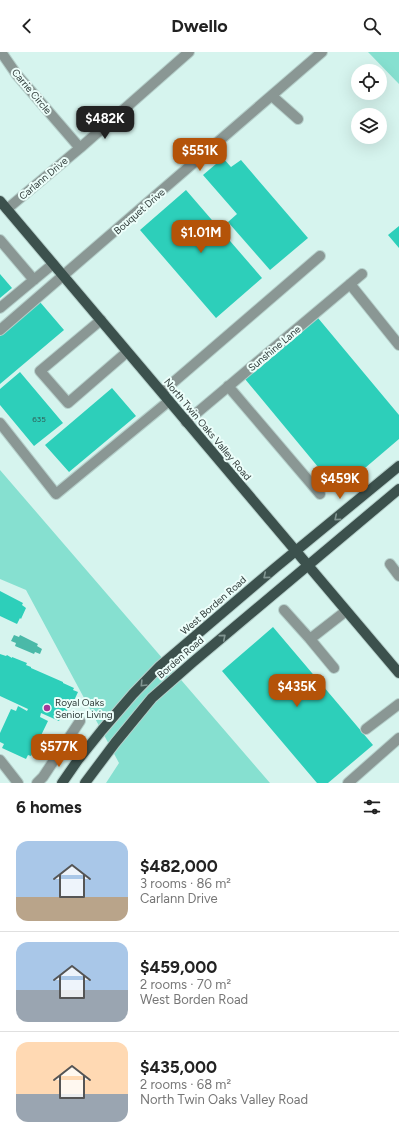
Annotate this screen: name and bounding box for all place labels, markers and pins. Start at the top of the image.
pin: $482K [77,106,133,140]
pin: $551K [172,138,228,172]
pin: $1.01M [168,220,234,254]
pin: $459K [312,466,368,500]
pin: $435K [269,674,325,708]
place label: Royal Oaks Senior Living [55,696,113,721]
marker: Royal Oaks Senior Living [42,703,52,713]
pin: $577K [31,734,87,768]

